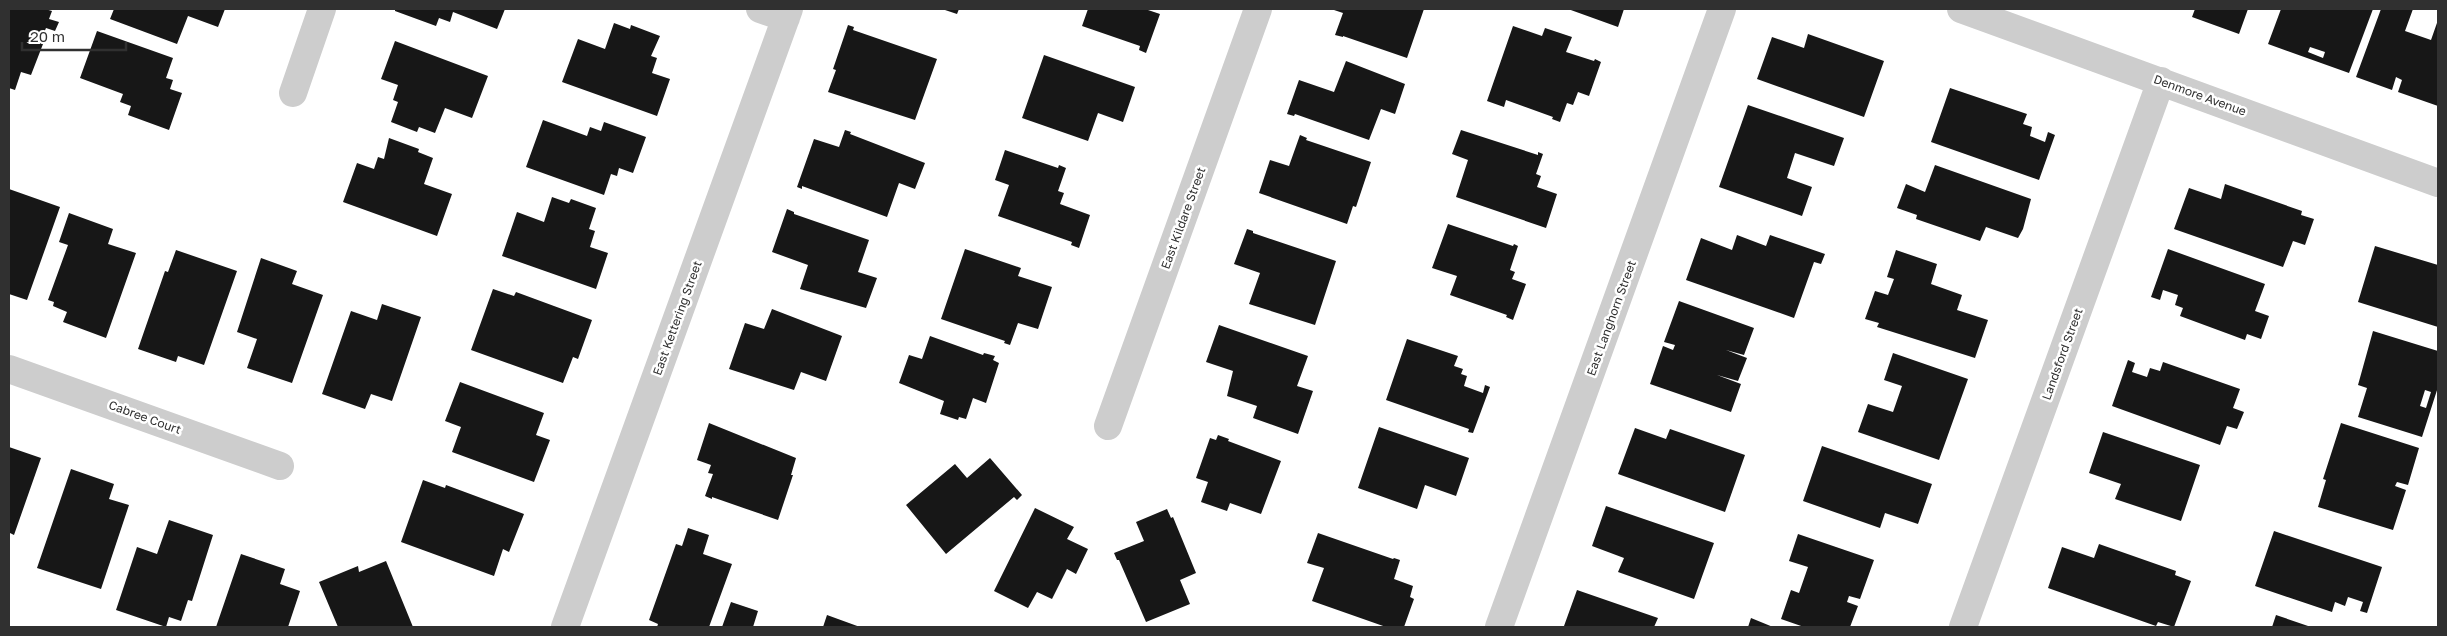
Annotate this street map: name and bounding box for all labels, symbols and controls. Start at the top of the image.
scale bar [22,20,126,52]
text: 20 m [30,27,65,45]
street label: Denmore Avenue [2152,71,2248,119]
street label: East Kildare Street [1158,165,1209,271]
street label: East Langhorn Street [1583,258,1639,378]
street label: East Kettering Street [649,259,705,377]
street label: Landsford Street [2038,306,2086,402]
street label: Cabree Court [107,397,184,437]

